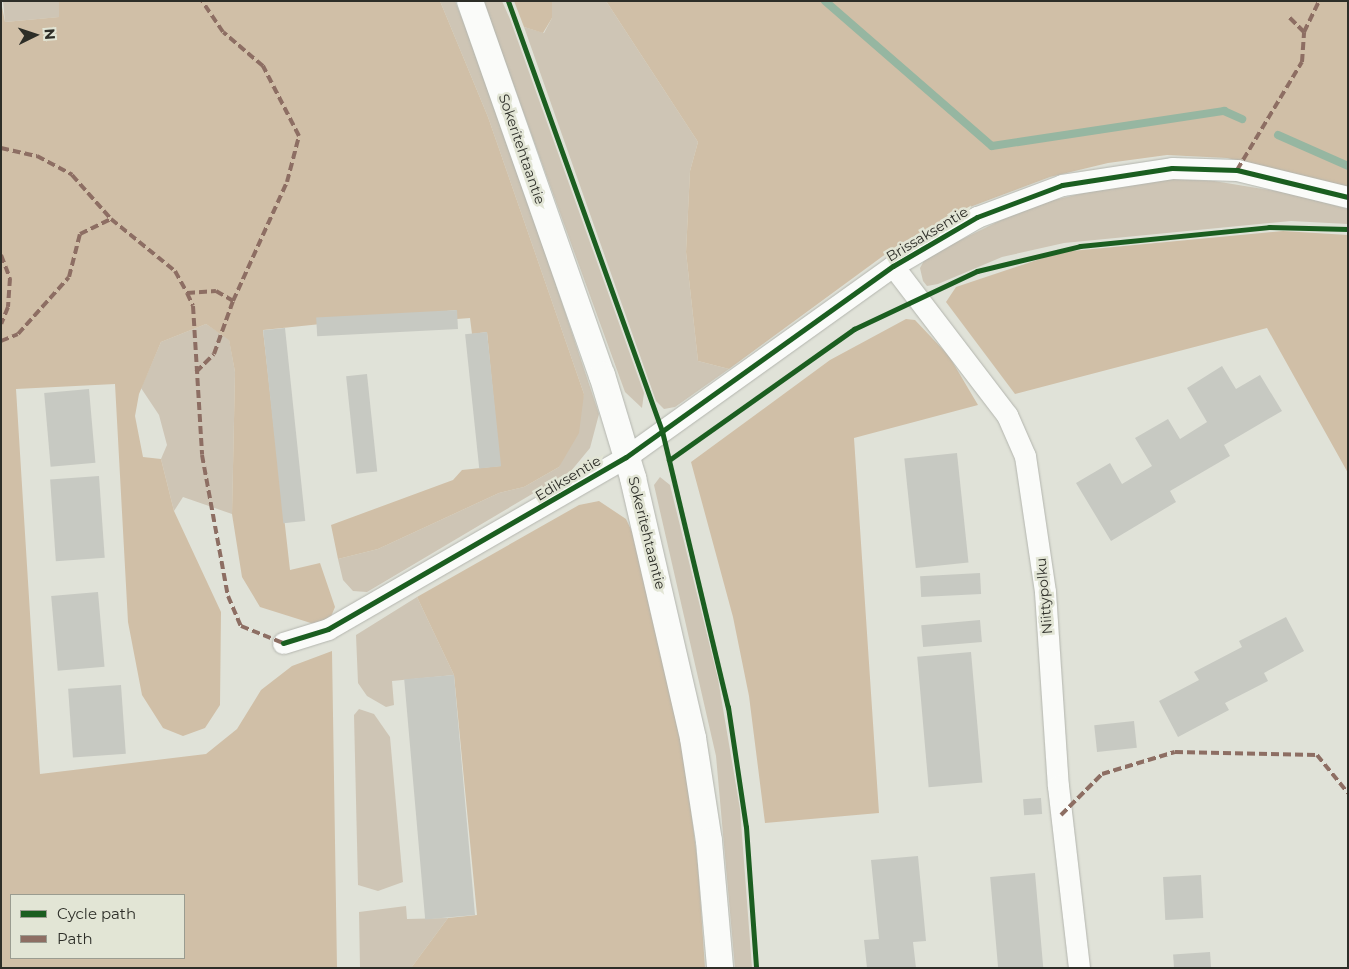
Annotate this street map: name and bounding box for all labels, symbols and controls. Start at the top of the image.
north arrow [10,10,60,60]
text: N [41,28,59,40]
street label: Sokeritehtaantie [495,92,549,206]
street label: Brissaksentie [883,203,971,265]
street label: Ediksentie [532,452,604,504]
street label: Sokeritehtaantie [625,475,669,591]
street label: Niittypolku [1032,557,1056,635]
legend [10,894,185,959]
text: Cycle path [57,904,136,923]
text: Path [57,929,93,948]

